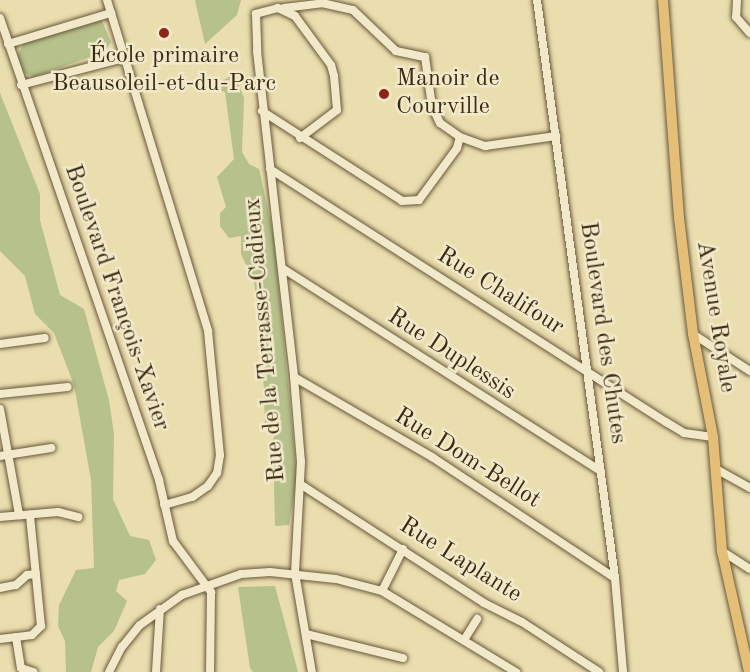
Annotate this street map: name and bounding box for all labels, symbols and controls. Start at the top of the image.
marker: École primaire Beausoleil-et-du-Parc [157,26,171,40]
place label: École primaire Beausoleil-et-du-Parc [52,43,276,99]
place label: Manoir de Courville [396,66,499,122]
marker: Manoir de Courville [377,87,391,101]
street label: Boulevard François-Xavier [57,161,175,435]
street label: Rue de la Terrasse-Cadieux [239,197,293,483]
street label: Boulevard des Chutes [572,220,632,446]
street label: Avenue Royale [689,239,741,395]
street label: Rue Chalifour [431,242,569,342]
street label: Rue Duplessis [382,303,520,407]
street label: Rue Dom-Bellot [388,402,546,516]
street label: Rue Laplante [393,512,527,610]

